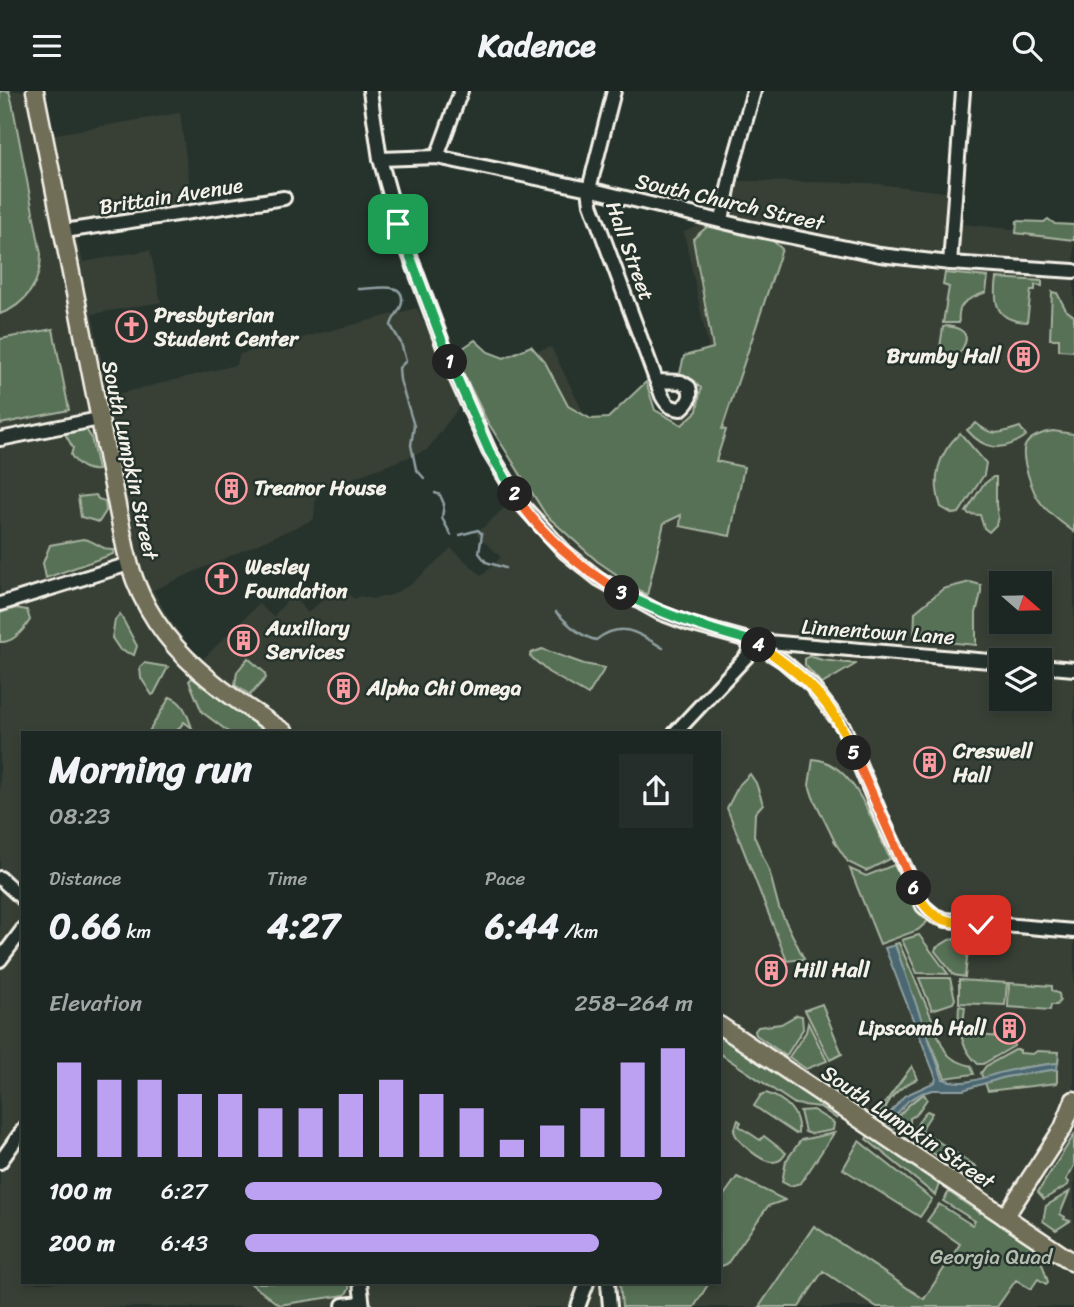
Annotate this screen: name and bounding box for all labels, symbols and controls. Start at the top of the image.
text: Kadence [478,17,596,74]
icon: menu [28,27,66,65]
icon: search [1008,27,1046,65]
street label: South Church Street [632,162,830,243]
street label: Brittain Avenue [96,166,246,226]
pin [368,194,428,254]
street label: Hall Street [594,196,666,306]
icon: arrive [379,205,417,243]
place label: Presbyterian Student Center [153,296,300,358]
church icon: Presbyterian Student Center [114,310,148,344]
place label: Brumby Hall [887,337,1002,375]
building icon: Brumby Hall [1007,339,1041,373]
pin: 1 [433,345,468,379]
text: 1 [445,345,454,378]
street label: South Lumpkin Street [90,357,170,565]
place label: Treanor House [254,469,387,507]
building icon: Treanor House [214,471,248,505]
pin: 2 [498,477,532,511]
text: 2 [509,477,520,510]
place label: Wesley Foundation [244,548,348,610]
church icon: Wesley Foundation [205,562,239,596]
north arrow [989,571,1052,633]
map controls [989,571,1052,711]
pin: 3 [604,575,640,611]
text: 3 [616,576,627,609]
street label: Linnentown Lane [800,608,956,656]
place label: Auxiliary Services [265,609,350,671]
building icon: Auxiliary Services [226,623,260,657]
pin: 4 [742,627,776,663]
text: 4 [753,628,764,661]
button: layers [989,648,1052,711]
place label: Alpha Chi Omega [366,669,522,707]
building icon: Alpha Chi Omega [327,671,361,705]
place label: Creswell Hall [952,732,1033,794]
pin: 5 [836,735,872,771]
text: Morning run [49,736,252,803]
text: 5 [848,736,859,769]
building icon: Creswell Hall [913,746,947,780]
button: share [619,754,693,828]
text: 08:23 [49,796,110,837]
text: Distance [49,862,121,895]
text: Time [267,862,307,895]
text: Pace [485,862,525,895]
pin: 6 [897,871,932,905]
text: 6 [908,871,919,904]
text: 0.66 [49,895,121,957]
text: 4:27 [267,895,340,957]
text: 6:44 [485,895,559,957]
pin [951,895,1011,955]
icon: check [962,906,1000,944]
text: km [121,915,151,948]
text: /km [559,915,598,948]
place label: Hill Hall [793,951,870,989]
building icon: Hill Hall [754,953,788,987]
text: Elevation [49,983,142,1024]
text: 258–264 m [574,983,693,1024]
place label: Lipscomb Hall [858,1009,987,1047]
building icon: Lipscomb Hall [992,1011,1026,1045]
street label: South Lumpkin Street [813,1054,1004,1200]
text: 100 m [49,1171,112,1212]
text: 6:27 [161,1171,207,1212]
text: 200 m [49,1223,115,1264]
text: 6:43 [161,1223,208,1264]
park label: Georgia Quad [930,1238,1054,1276]

